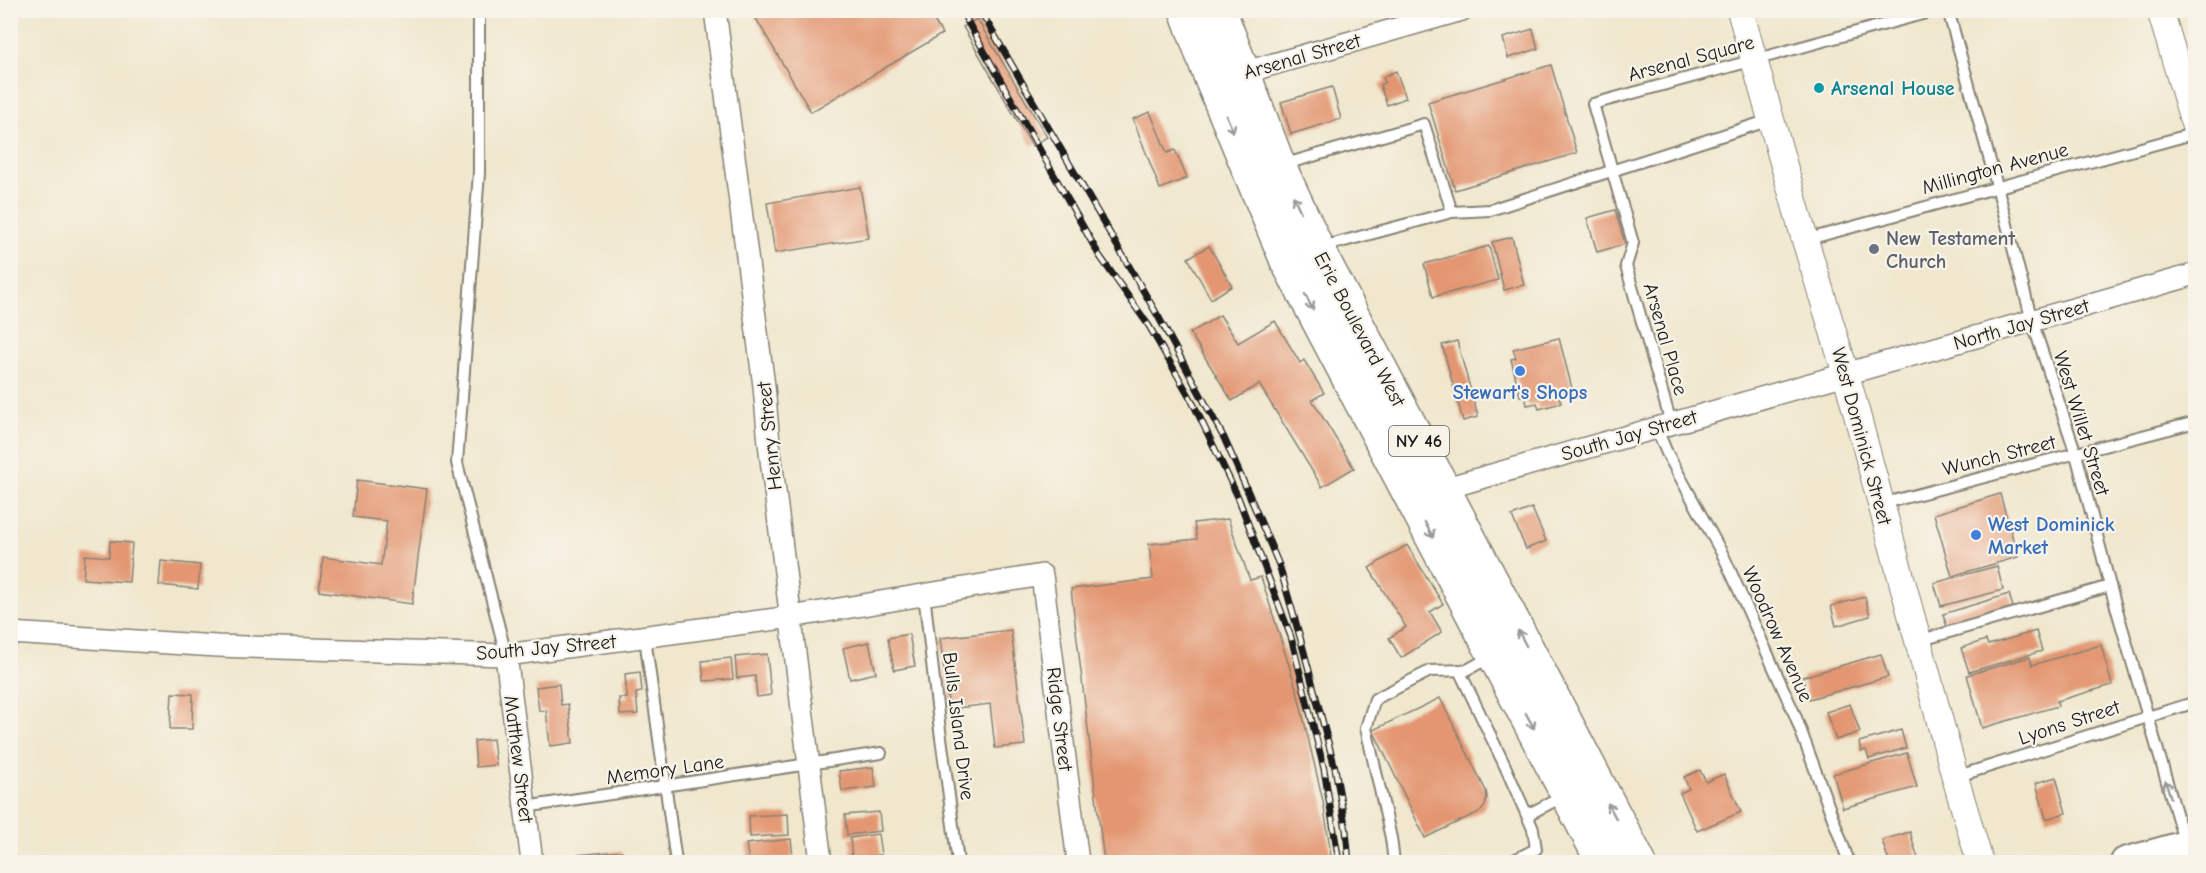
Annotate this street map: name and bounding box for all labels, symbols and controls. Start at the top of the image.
street label: Arsenal Street [1241,28,1364,84]
street label: Arsenal Square [1625,31,1757,86]
place label: Arsenal House [1831,77,1955,100]
marker: Arsenal House [1812,81,1826,95]
one-way arrow [1225,114,1236,133]
street label: Millington Avenue [1919,138,2071,199]
one-way arrow [1290,195,1302,213]
place label: New Testament Church [1886,227,2015,273]
marker: New Testament Church [1867,242,1881,256]
street label: Erie Boulevard West [1309,248,1411,412]
street label: Arsenal Place [1638,280,1693,398]
one-way arrow [1303,293,1315,311]
street label: North Jay Street [1951,294,2093,355]
street label: West Dominick Street [1827,345,1897,529]
street label: West Willet Street [2049,348,2115,499]
marker: Stewart's Shops [1513,364,1527,378]
street label: Henry Street [752,379,787,491]
place label: Stewart's Shops [1453,381,1587,404]
street label: South Jay Street [1559,405,1701,466]
road number: NY 46 [1389,426,1449,456]
street label: Wunch Street [1940,430,2059,481]
place label: West Dominick Market [1988,513,2115,559]
one-way arrow [1424,521,1435,539]
marker: West Dominick Market [1969,528,1983,542]
street label: Woodrow Avenue [1737,563,1818,706]
one-way arrow [1516,629,1527,647]
street label: South Jay Street [475,630,618,665]
street label: Bulls Island Drive [938,651,979,801]
street label: Ridge Street [1042,666,1077,774]
street label: Matthew Street [499,694,538,825]
street label: Lyons Street [2015,695,2124,750]
one-way arrow [1525,712,1536,730]
street label: Memory Lane [605,750,725,789]
one-way arrow [2162,780,2173,799]
one-way arrow [1606,802,1617,820]

